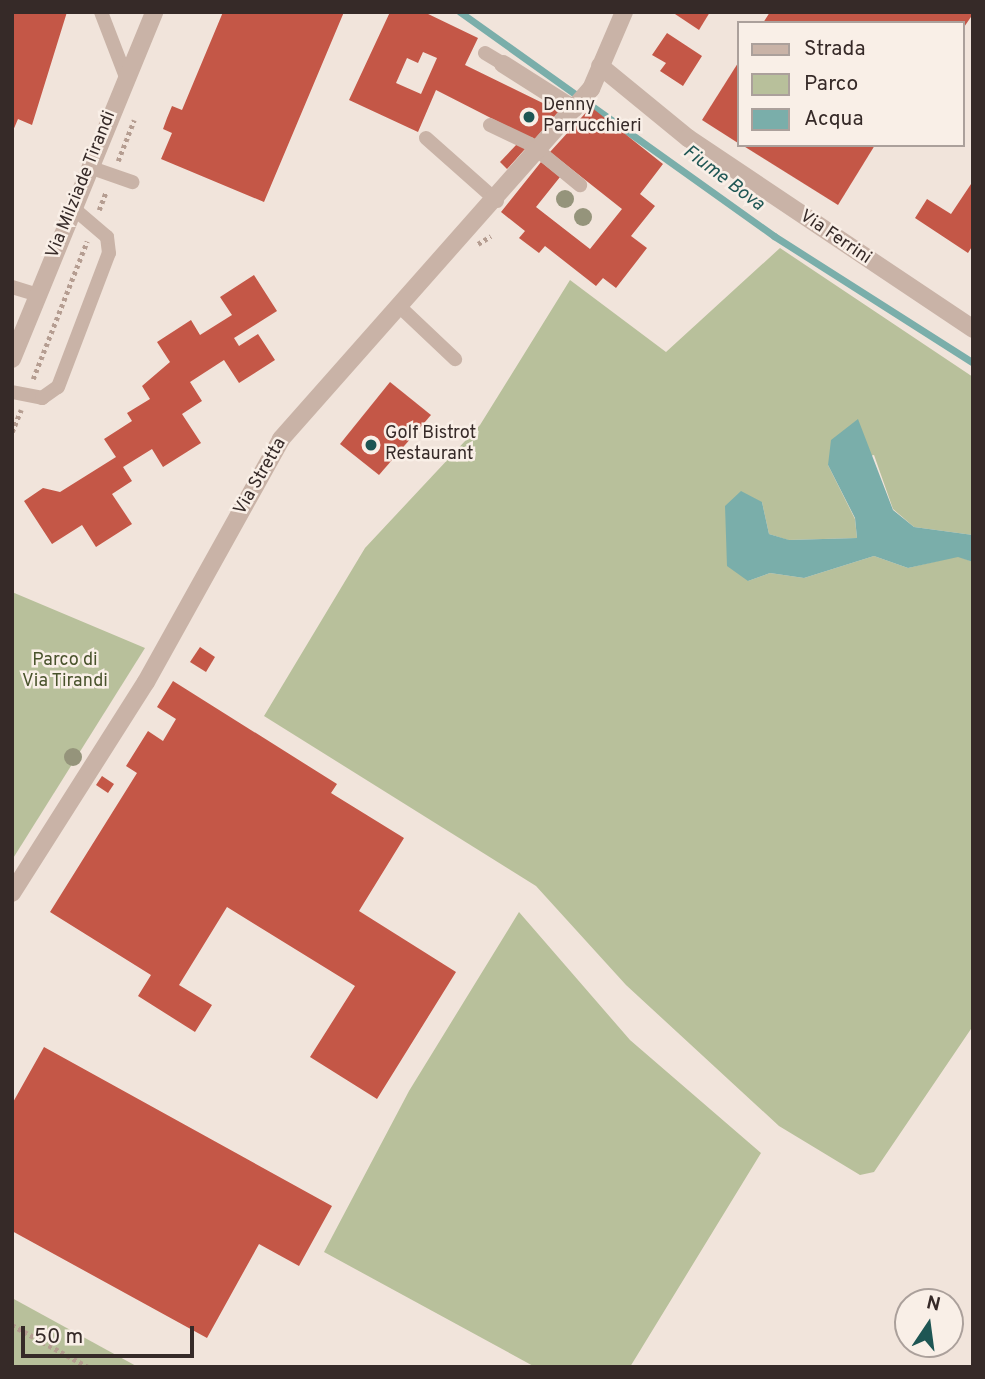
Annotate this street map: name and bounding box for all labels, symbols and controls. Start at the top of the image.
legend [736,21,964,147]
text: Strada [804,36,865,63]
text: Parco [804,71,858,98]
place label: Denny Parrucchieri [543,96,642,138]
text: Acqua [804,106,864,133]
street label: Via Milziade Tirandi [42,108,122,262]
marker: Denny Parrucchieri [521,109,537,125]
water label: Fiume Bova [678,141,768,217]
street label: Via Ferrini [795,206,875,270]
place label: Golf Bistrot Restaurant [385,424,476,466]
street label: Via Stretta [230,435,292,519]
marker: Golf Bistrot Restaurant [363,437,379,453]
park label: Parco di Via Tirandi [22,651,108,694]
north arrow [894,1288,964,1358]
text: N [924,1291,943,1318]
scale bar [24,1312,198,1356]
text: 50 m [34,1324,83,1351]

